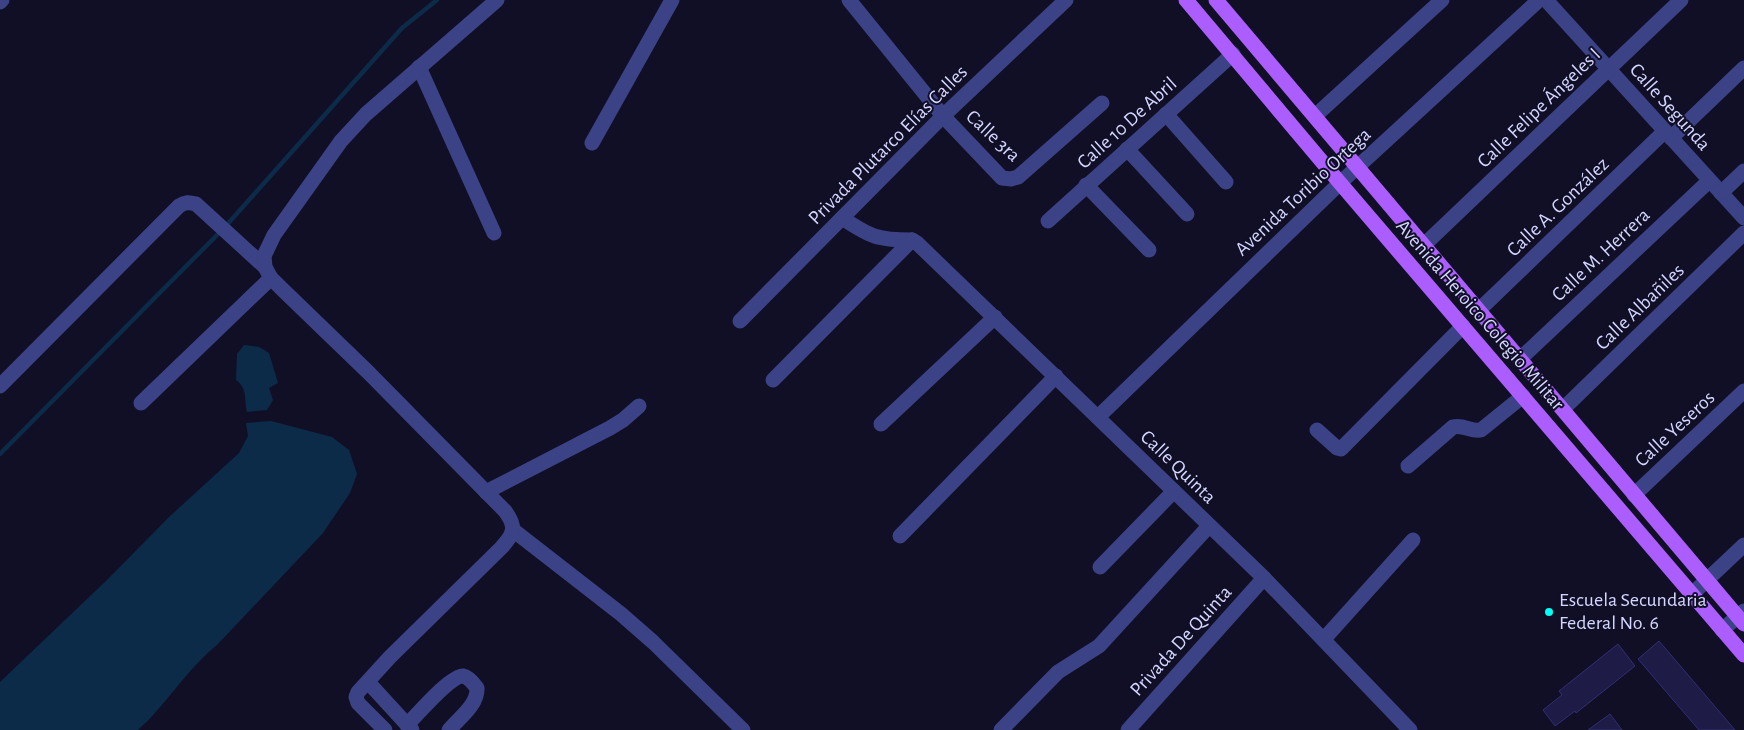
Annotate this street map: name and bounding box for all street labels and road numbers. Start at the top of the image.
street label: Calle Felipe Ángeles I [1473,44,1604,172]
street label: Calle Segunda [1626,60,1714,154]
street label: Privada Plutarco Elías Calles [805,62,971,228]
street label: Calle 10 De Abril [1073,73,1181,173]
street label: Calle 3ra [962,106,1024,166]
street label: Avenida Toribio Ortega [1231,124,1375,260]
street label: Calle A. González [1503,154,1613,260]
street label: Calle M. Herrera [1548,205,1654,305]
street label: Avenida Heroico Colegio Militar [1392,216,1568,414]
street label: Calle Albañiles [1592,260,1688,354]
street label: Calle Yeseros [1631,387,1719,471]
street label: Calle Quinta [1137,427,1219,507]
street label: Privada De Quinta [1126,582,1236,700]

